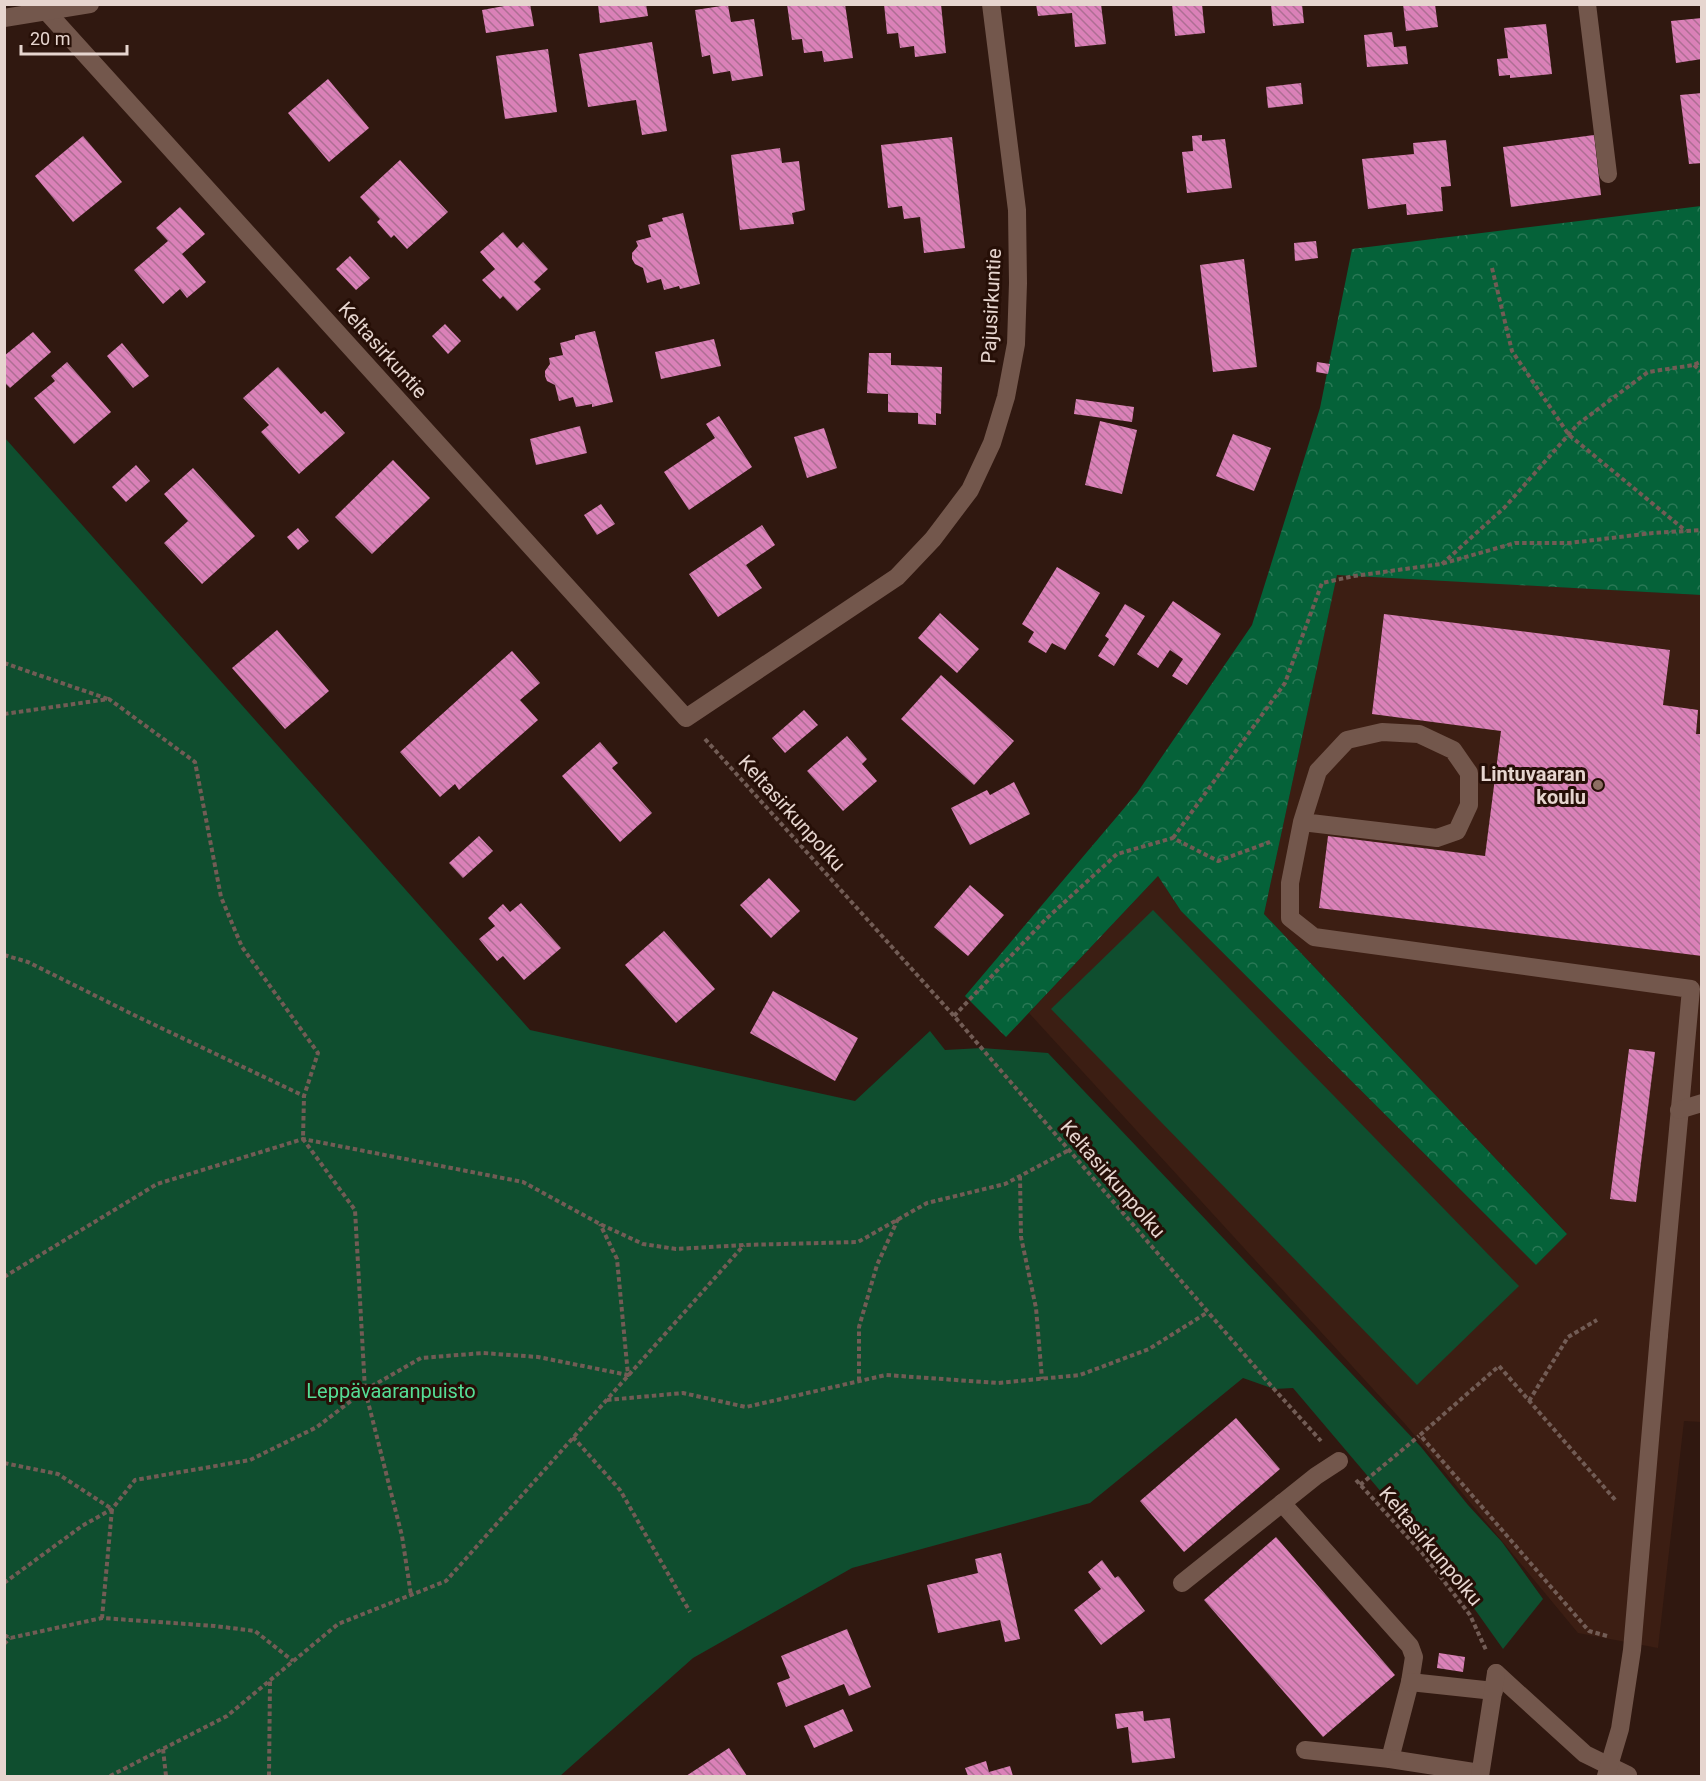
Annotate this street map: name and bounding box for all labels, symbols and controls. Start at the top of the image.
scale bar [21,18,128,56]
text: 20 m [30,28,70,49]
street label: Pajusirkuntie [976,248,1006,364]
street label: Keltasirkuntie [333,297,433,403]
street label: Keltasirkunpolku [734,750,850,876]
place label: Lintuvaaran koulu [1480,762,1586,809]
marker: Lintuvaaran koulu [1591,778,1605,792]
street label: Keltasirkunpolku [1055,1115,1171,1243]
park label: Leppävaaranpuisto [306,1379,476,1403]
street label: Keltasirkunpolku [1374,1482,1488,1610]

